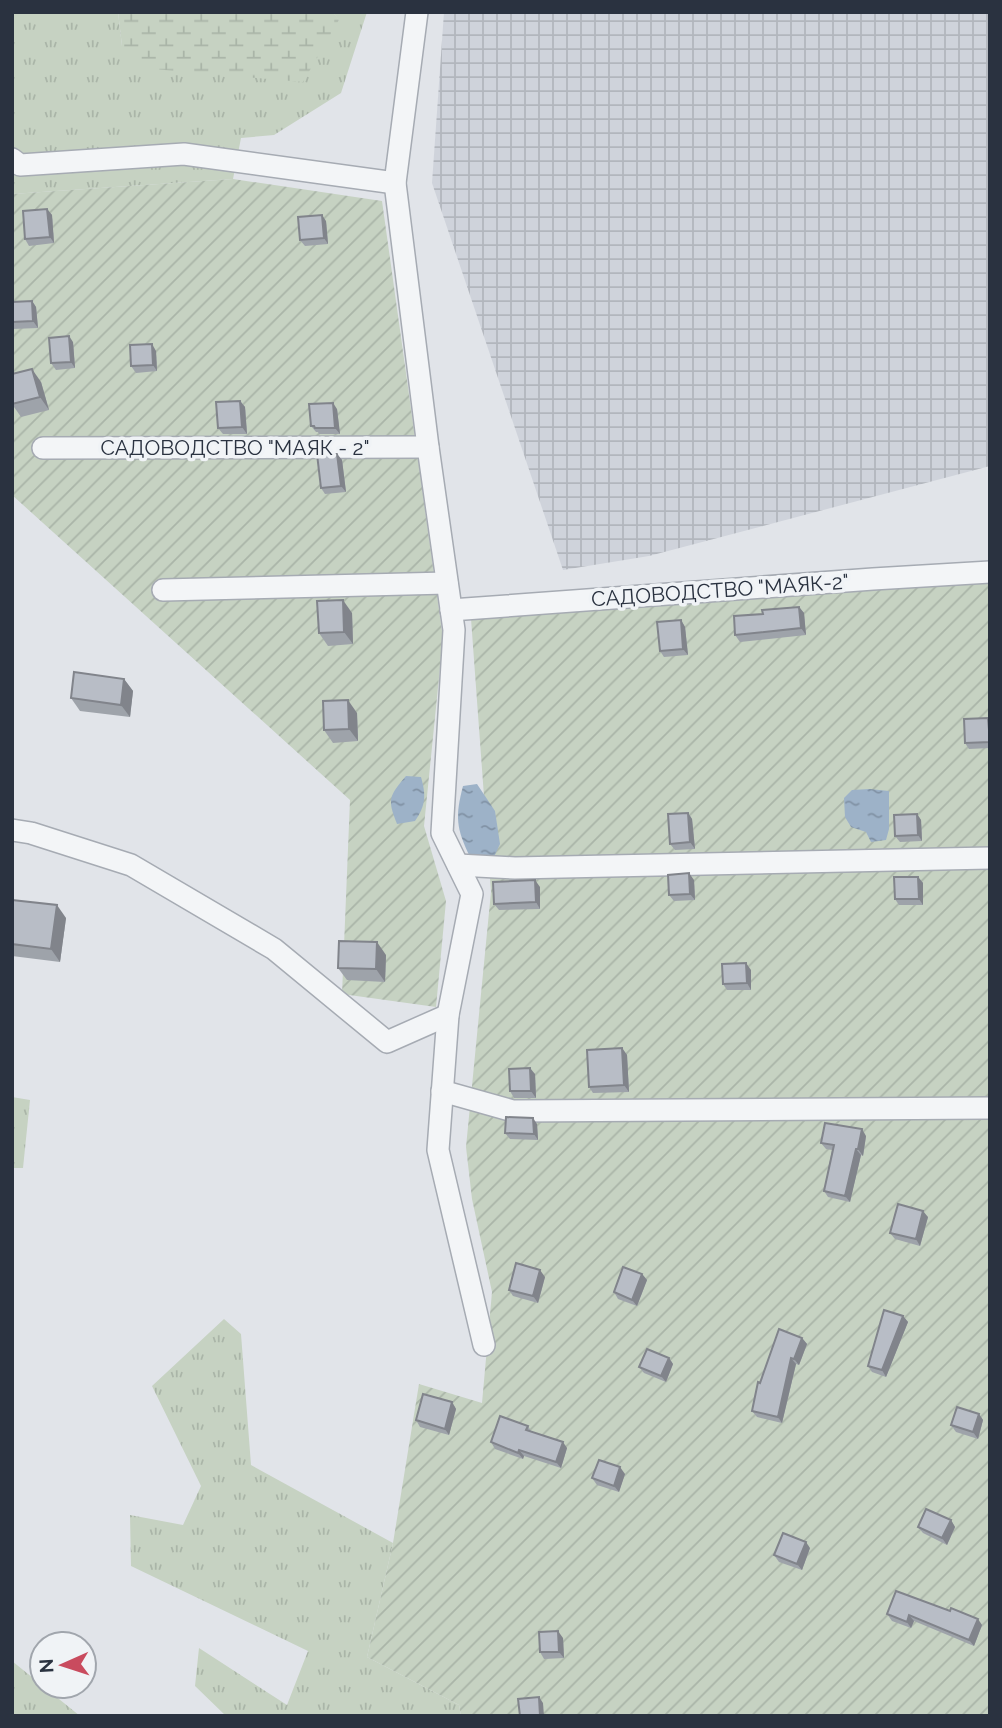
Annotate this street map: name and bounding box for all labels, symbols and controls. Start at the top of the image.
street label: САДОВОДСТВО "МАЯК - 2" [100,435,370,460]
street label: САДОВОДСТВО "МАЯК-2" [590,569,850,611]
north arrow [28,1630,98,1700]
text: N [35,1658,57,1674]

